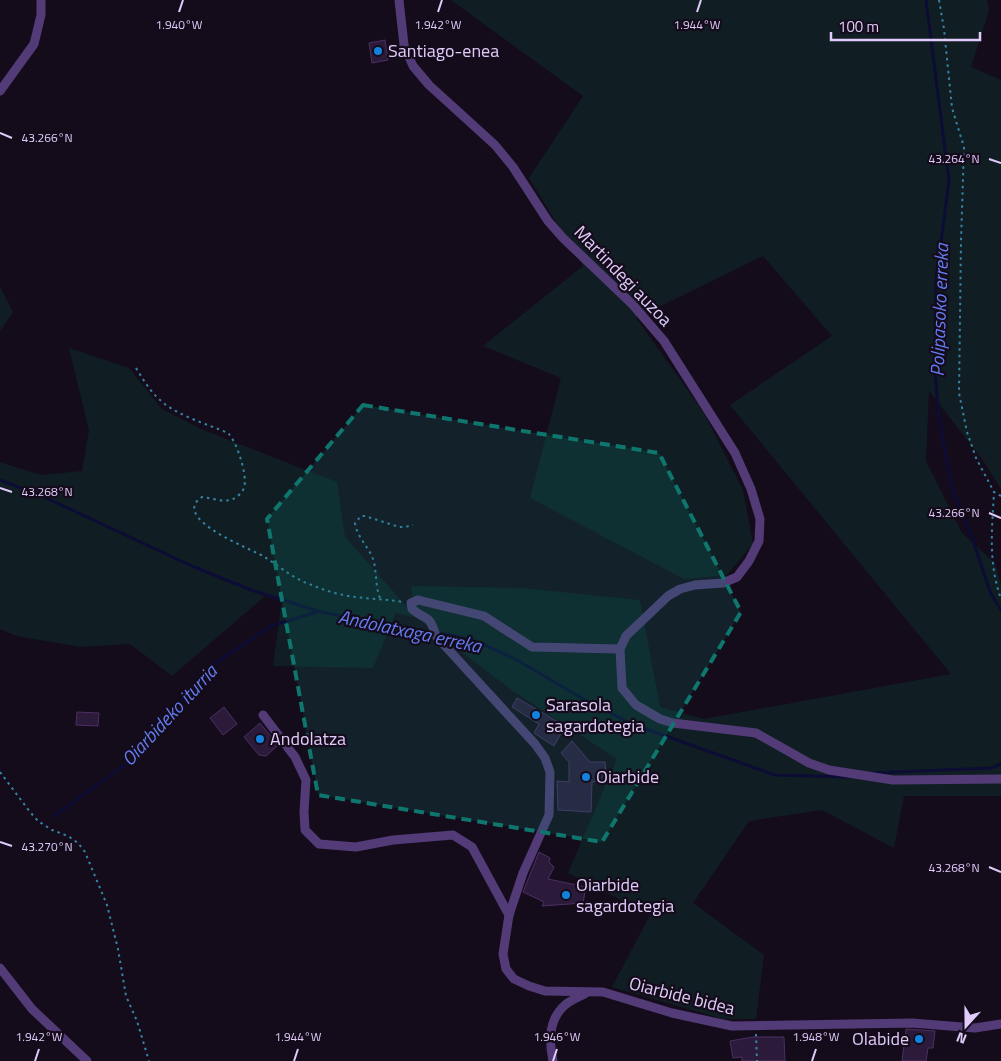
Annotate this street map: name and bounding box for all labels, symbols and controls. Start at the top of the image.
scale bar [831,10,980,42]
text: 1.940°W [156,15,203,34]
text: 1.942°W [415,15,462,34]
text: 1.944°W [674,15,721,34]
text: 100 m [838,15,879,38]
place label: Santiago-enea [388,37,499,64]
marker: Santiago-enea [372,45,384,57]
text: 43.266°N [21,128,73,147]
text: 43.264°N [928,149,980,168]
street label: Martindegi auzoa [568,219,679,332]
water label: Polipasoko erreka [922,242,955,377]
text: 43.268°N [21,482,73,501]
text: 43.266°N [928,503,980,522]
water label: Andolatxaga erreka [336,601,486,660]
water label: Oiarbideko iturria [114,656,224,772]
place label: Sarasola sagardotegia [546,691,644,739]
marker: Sarasola sagardotegia [530,709,542,721]
place label: Andolatza [270,725,346,752]
marker: Andolatza [254,733,266,745]
place label: Oiarbide [596,763,659,790]
marker: Oiarbide [580,771,592,783]
text: 43.270°N [21,837,73,856]
text: 43.268°N [928,858,980,877]
place label: Oiarbide sagardotegia [576,871,674,919]
marker: Oiarbide sagardotegia [560,889,572,901]
street label: Oiarbide bidea [626,969,738,1022]
north arrow [941,1001,991,1051]
place label: Olabide [852,1025,909,1052]
text: 1.942°W [16,1027,63,1046]
text: 1.944°W [275,1027,322,1046]
text: 1.946°W [534,1027,581,1046]
text: 1.948°W [793,1027,840,1046]
text: N [953,1027,969,1050]
marker: Olabide [913,1033,925,1045]

